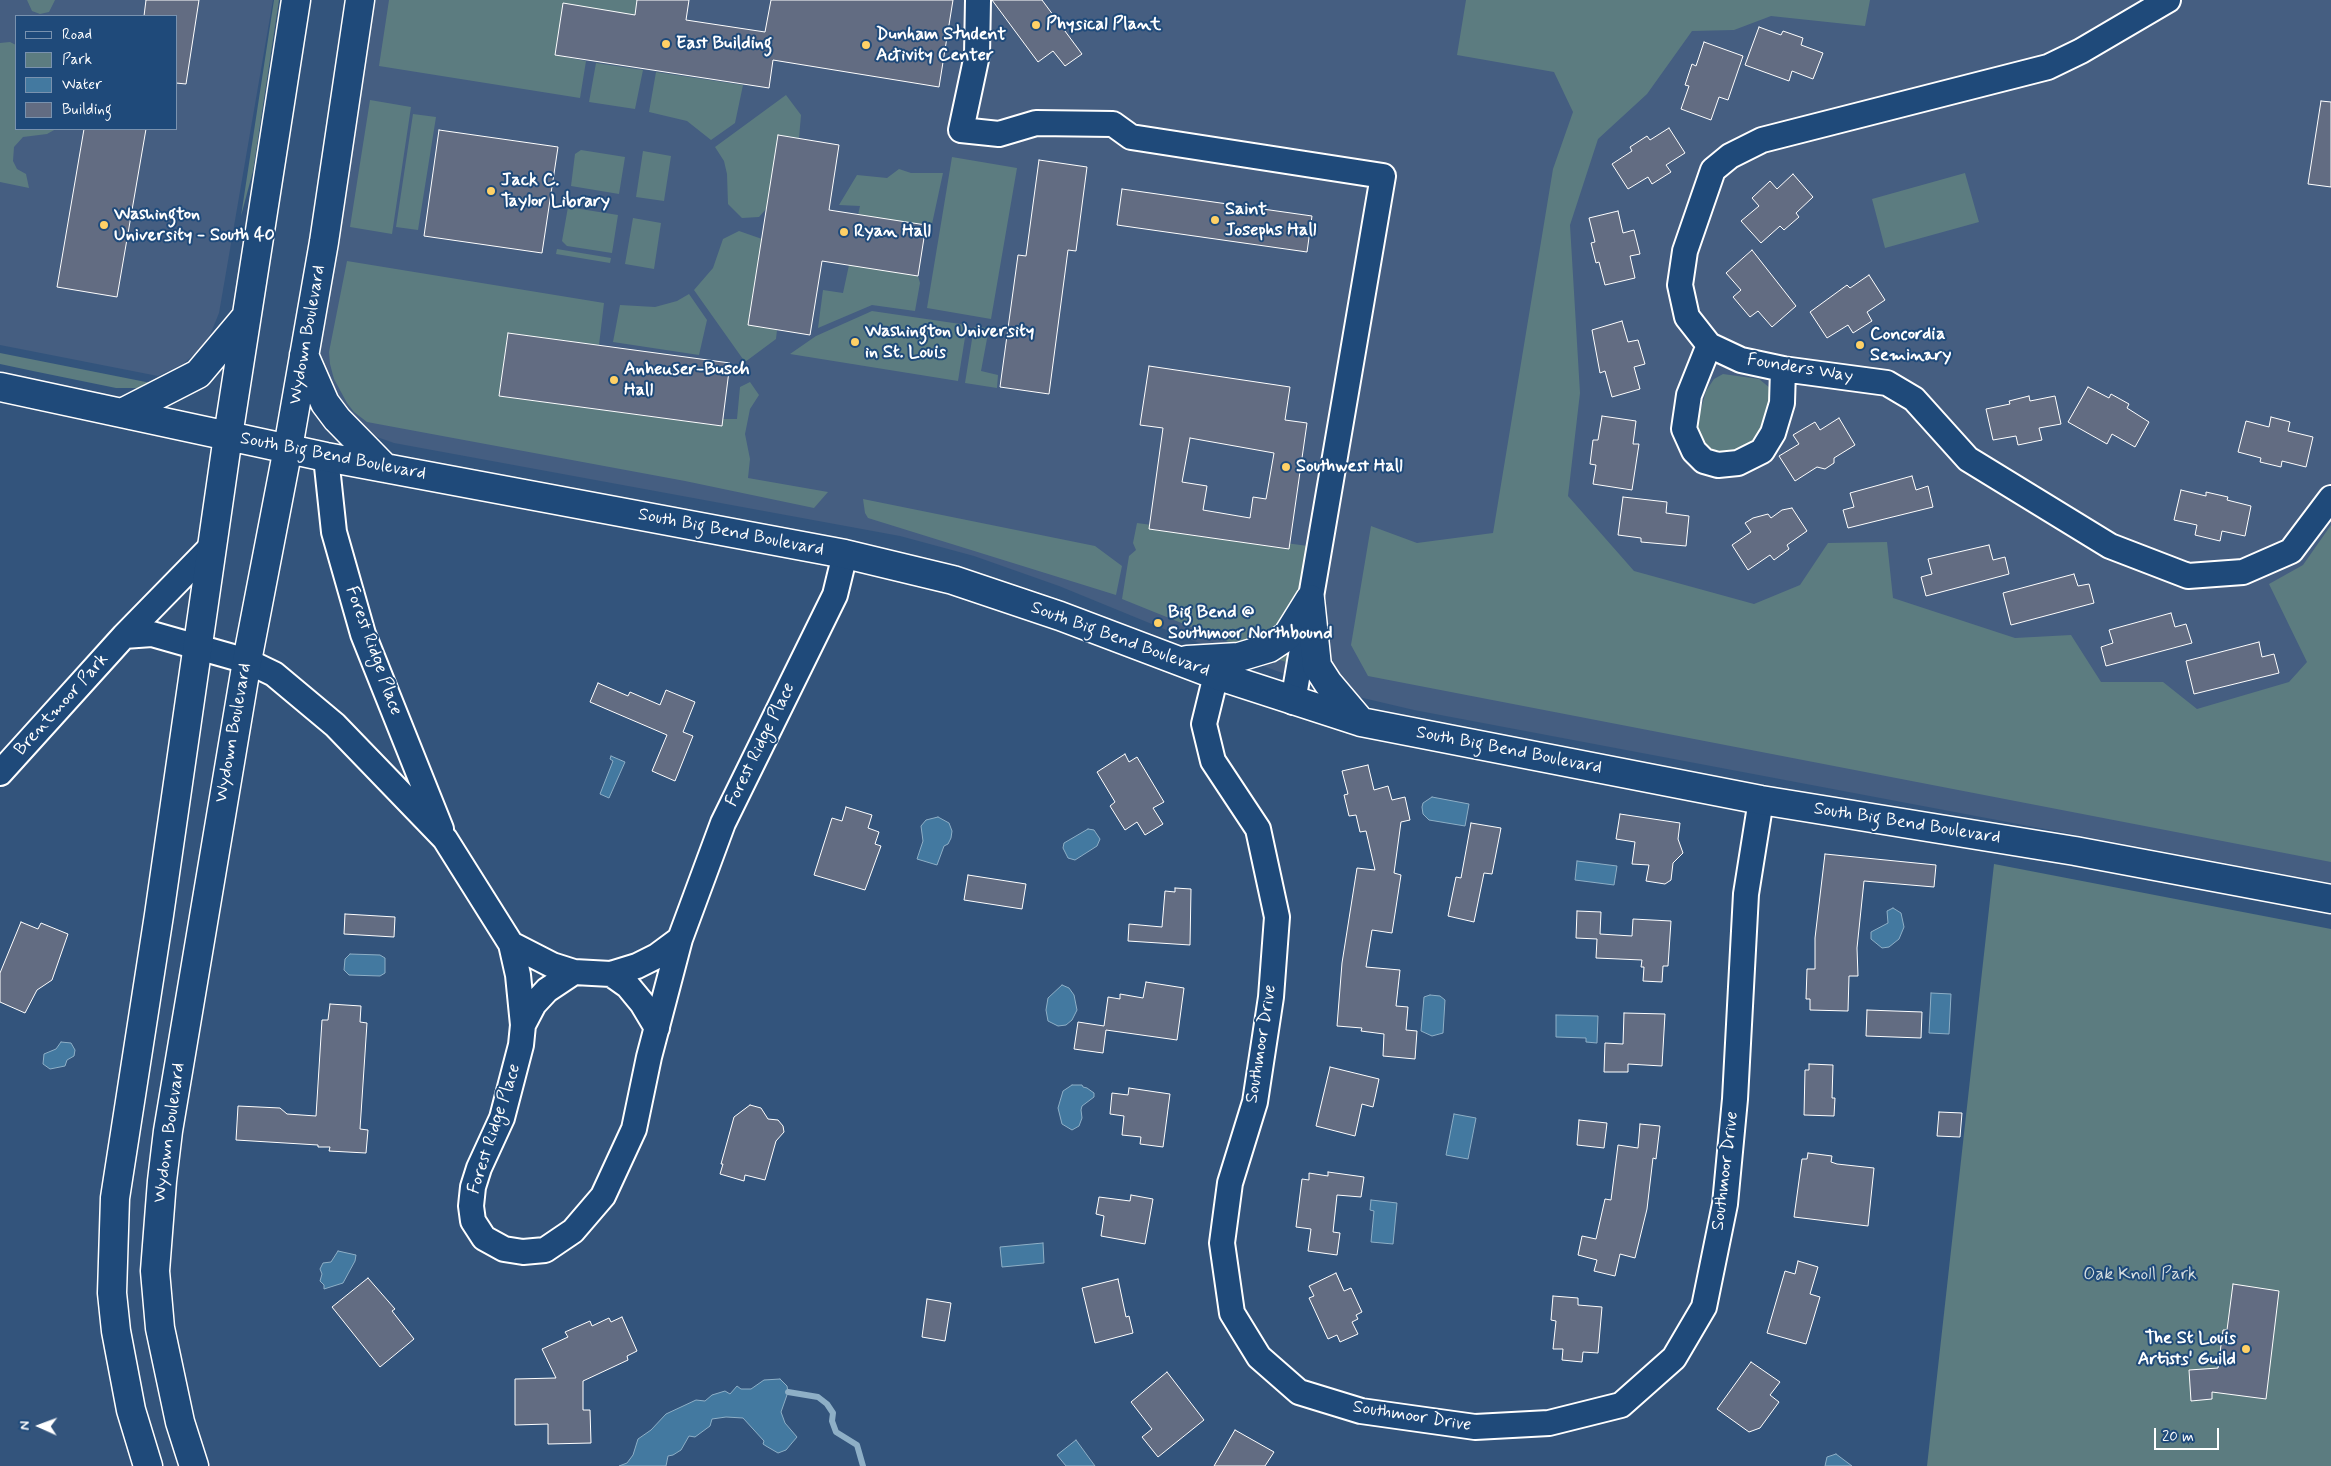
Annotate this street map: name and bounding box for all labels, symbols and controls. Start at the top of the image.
place label: Physical Plant [1046,14,1161,36]
legend [15,15,178,130]
marker: Physical Plant [1030,19,1042,31]
place label: Dunham Student Activity Center [876,24,1006,66]
text: Road [62,25,92,45]
place label: East Building [676,33,772,55]
marker: East Building [660,38,672,50]
marker: Dunham Student Activity Center [860,39,872,51]
text: Park [62,50,92,70]
text: Water [62,75,102,95]
text: Building [62,100,112,120]
place label: Jack C. Taylor Library [501,170,610,212]
marker: Jack C. Taylor Library [485,185,497,197]
place label: Saint Josephs Hall [1225,199,1316,242]
place label: Washington University - South 40 [114,204,275,246]
marker: Saint Josephs Hall [1209,214,1221,226]
marker: Washington University - South 40 [98,219,110,231]
place label: Ryan Hall [854,221,931,243]
marker: Ryan Hall [838,226,850,238]
street label: Wydown Boulevard [285,263,331,407]
place label: Washington University in St. Louis [865,321,1034,364]
place label: Concordia Seminary [1870,324,1951,366]
marker: Washington University in St. Louis [849,336,861,348]
marker: Concordia Seminary [1854,339,1866,351]
street label: Founders Way [1745,350,1855,388]
place label: Anheuser-Busch Hall [624,359,750,402]
marker: Anheuser-Busch Hall [608,374,620,386]
street label: South Big Bend Boulevard [238,428,428,486]
place label: Southwest Hall [1296,456,1403,478]
marker: Southwest Hall [1280,461,1292,473]
street label: South Big Bend Boulevard [636,504,826,562]
street label: Forest Ridge Place [340,584,406,718]
street label: South Big Bend Boulevard [1028,598,1212,682]
place label: Big Bend @ Southmoor Northbound [1168,602,1333,644]
marker: Big Bend @ Southmoor Northbound [1152,617,1164,629]
street label: Brentmoor Park [10,649,114,761]
street label: Wydown Boulevard [211,661,257,805]
street label: Forest Ridge Place [722,679,800,811]
street label: South Big Bend Boulevard [1414,722,1604,780]
street label: South Big Bend Boulevard [1812,799,2002,849]
street label: Southmoor Drive [1242,983,1282,1105]
street label: Wydown Boulevard [149,1061,191,1205]
street label: Forest Ridge Place [464,1061,526,1197]
street label: Southmoor Drive [1708,1110,1744,1232]
park label: Oak Knoll Park [2083,1264,2197,1286]
place label: The St Louis Artists' Guild [2138,1328,2236,1370]
marker: The St Louis Artists' Guild [2240,1343,2252,1355]
street label: Southmoor Drive [1351,1397,1473,1437]
north arrow [15,1401,65,1451]
scale bar [2156,1418,2221,1450]
text: N [16,1421,34,1430]
text: 20 m [2162,1427,2194,1447]

